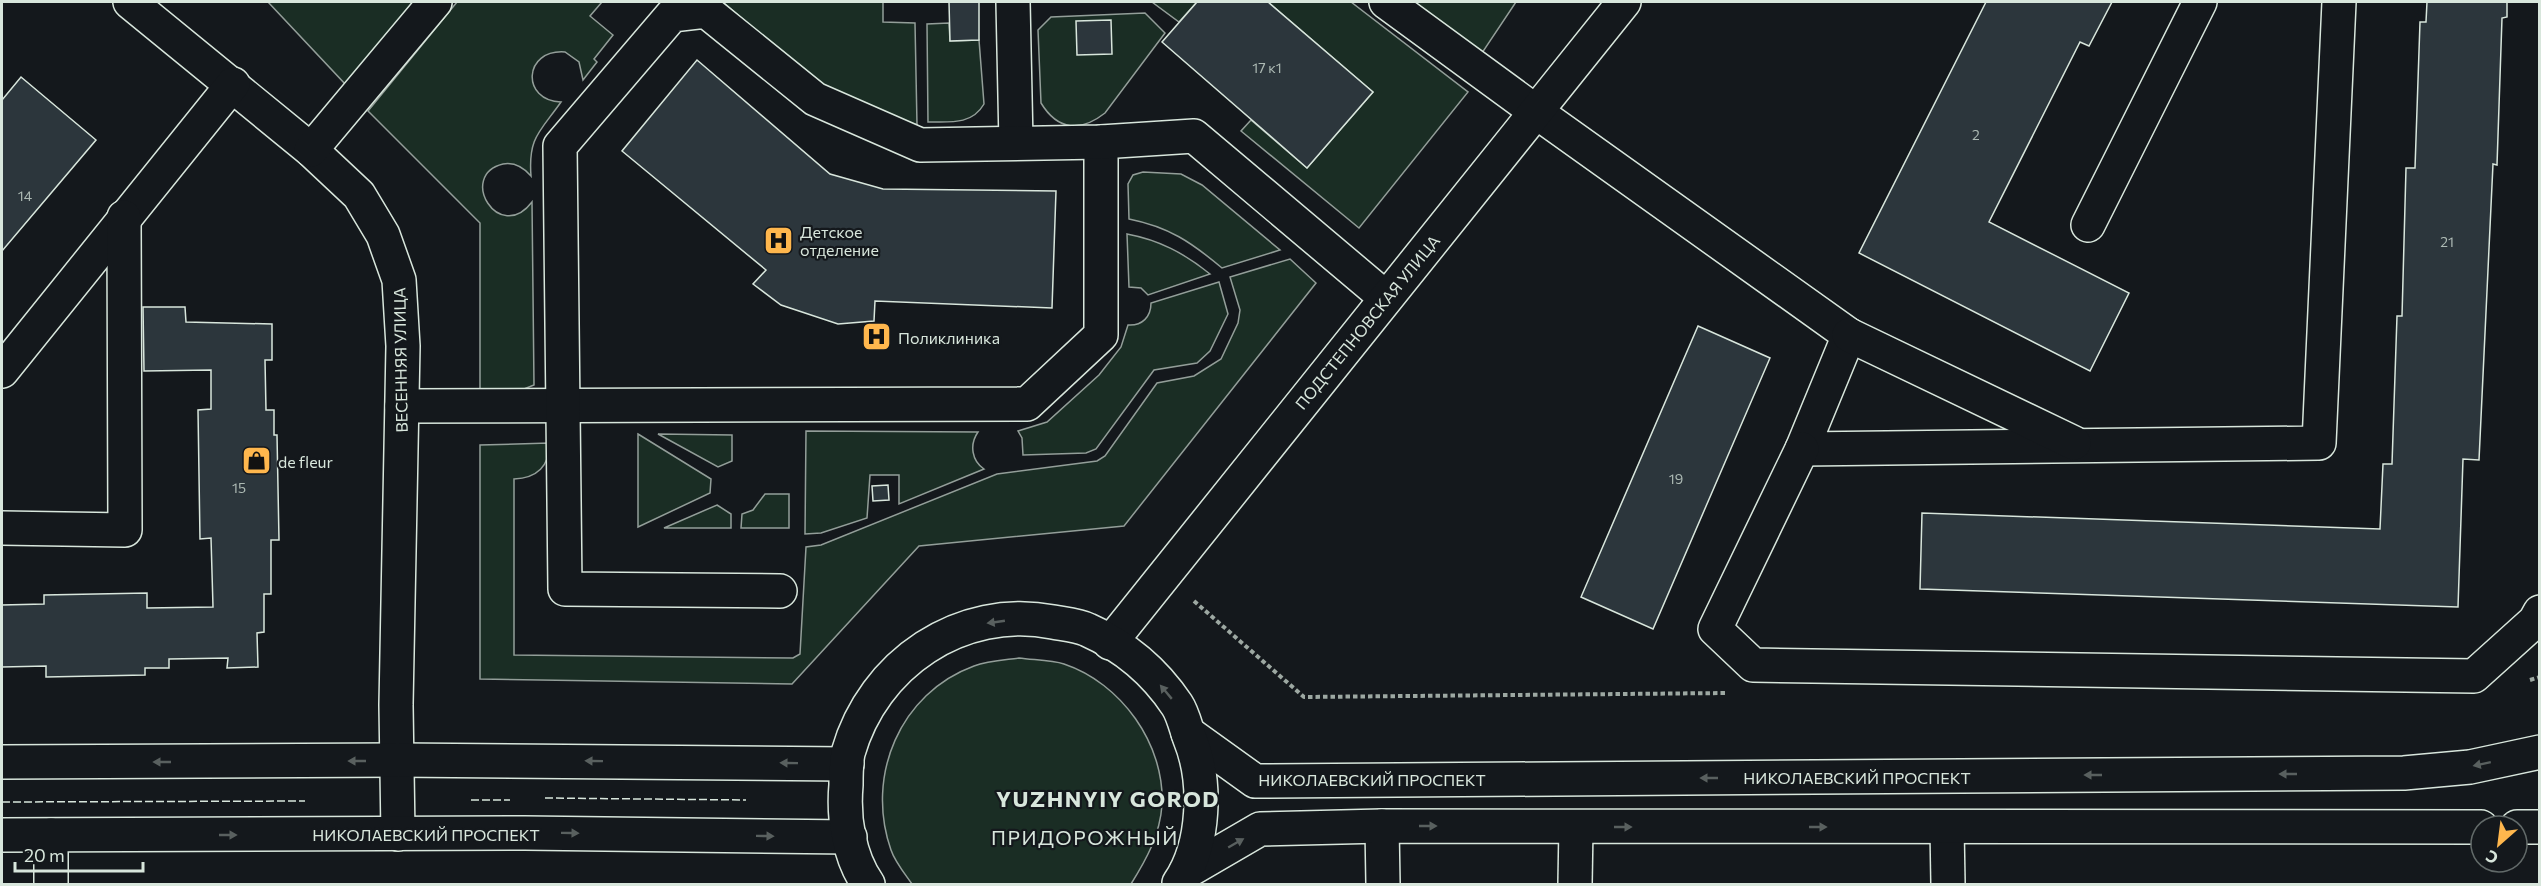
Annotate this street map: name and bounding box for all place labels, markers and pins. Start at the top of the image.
place label: Детское отделение [800,222,879,259]
hospital icon: Детское отделение [763,224,795,256]
hospital icon: Поликлиника [861,321,893,353]
place label: Поликлиника [898,328,1000,347]
shop icon: de fleur [241,445,273,477]
place label: de fleur [278,452,334,471]

